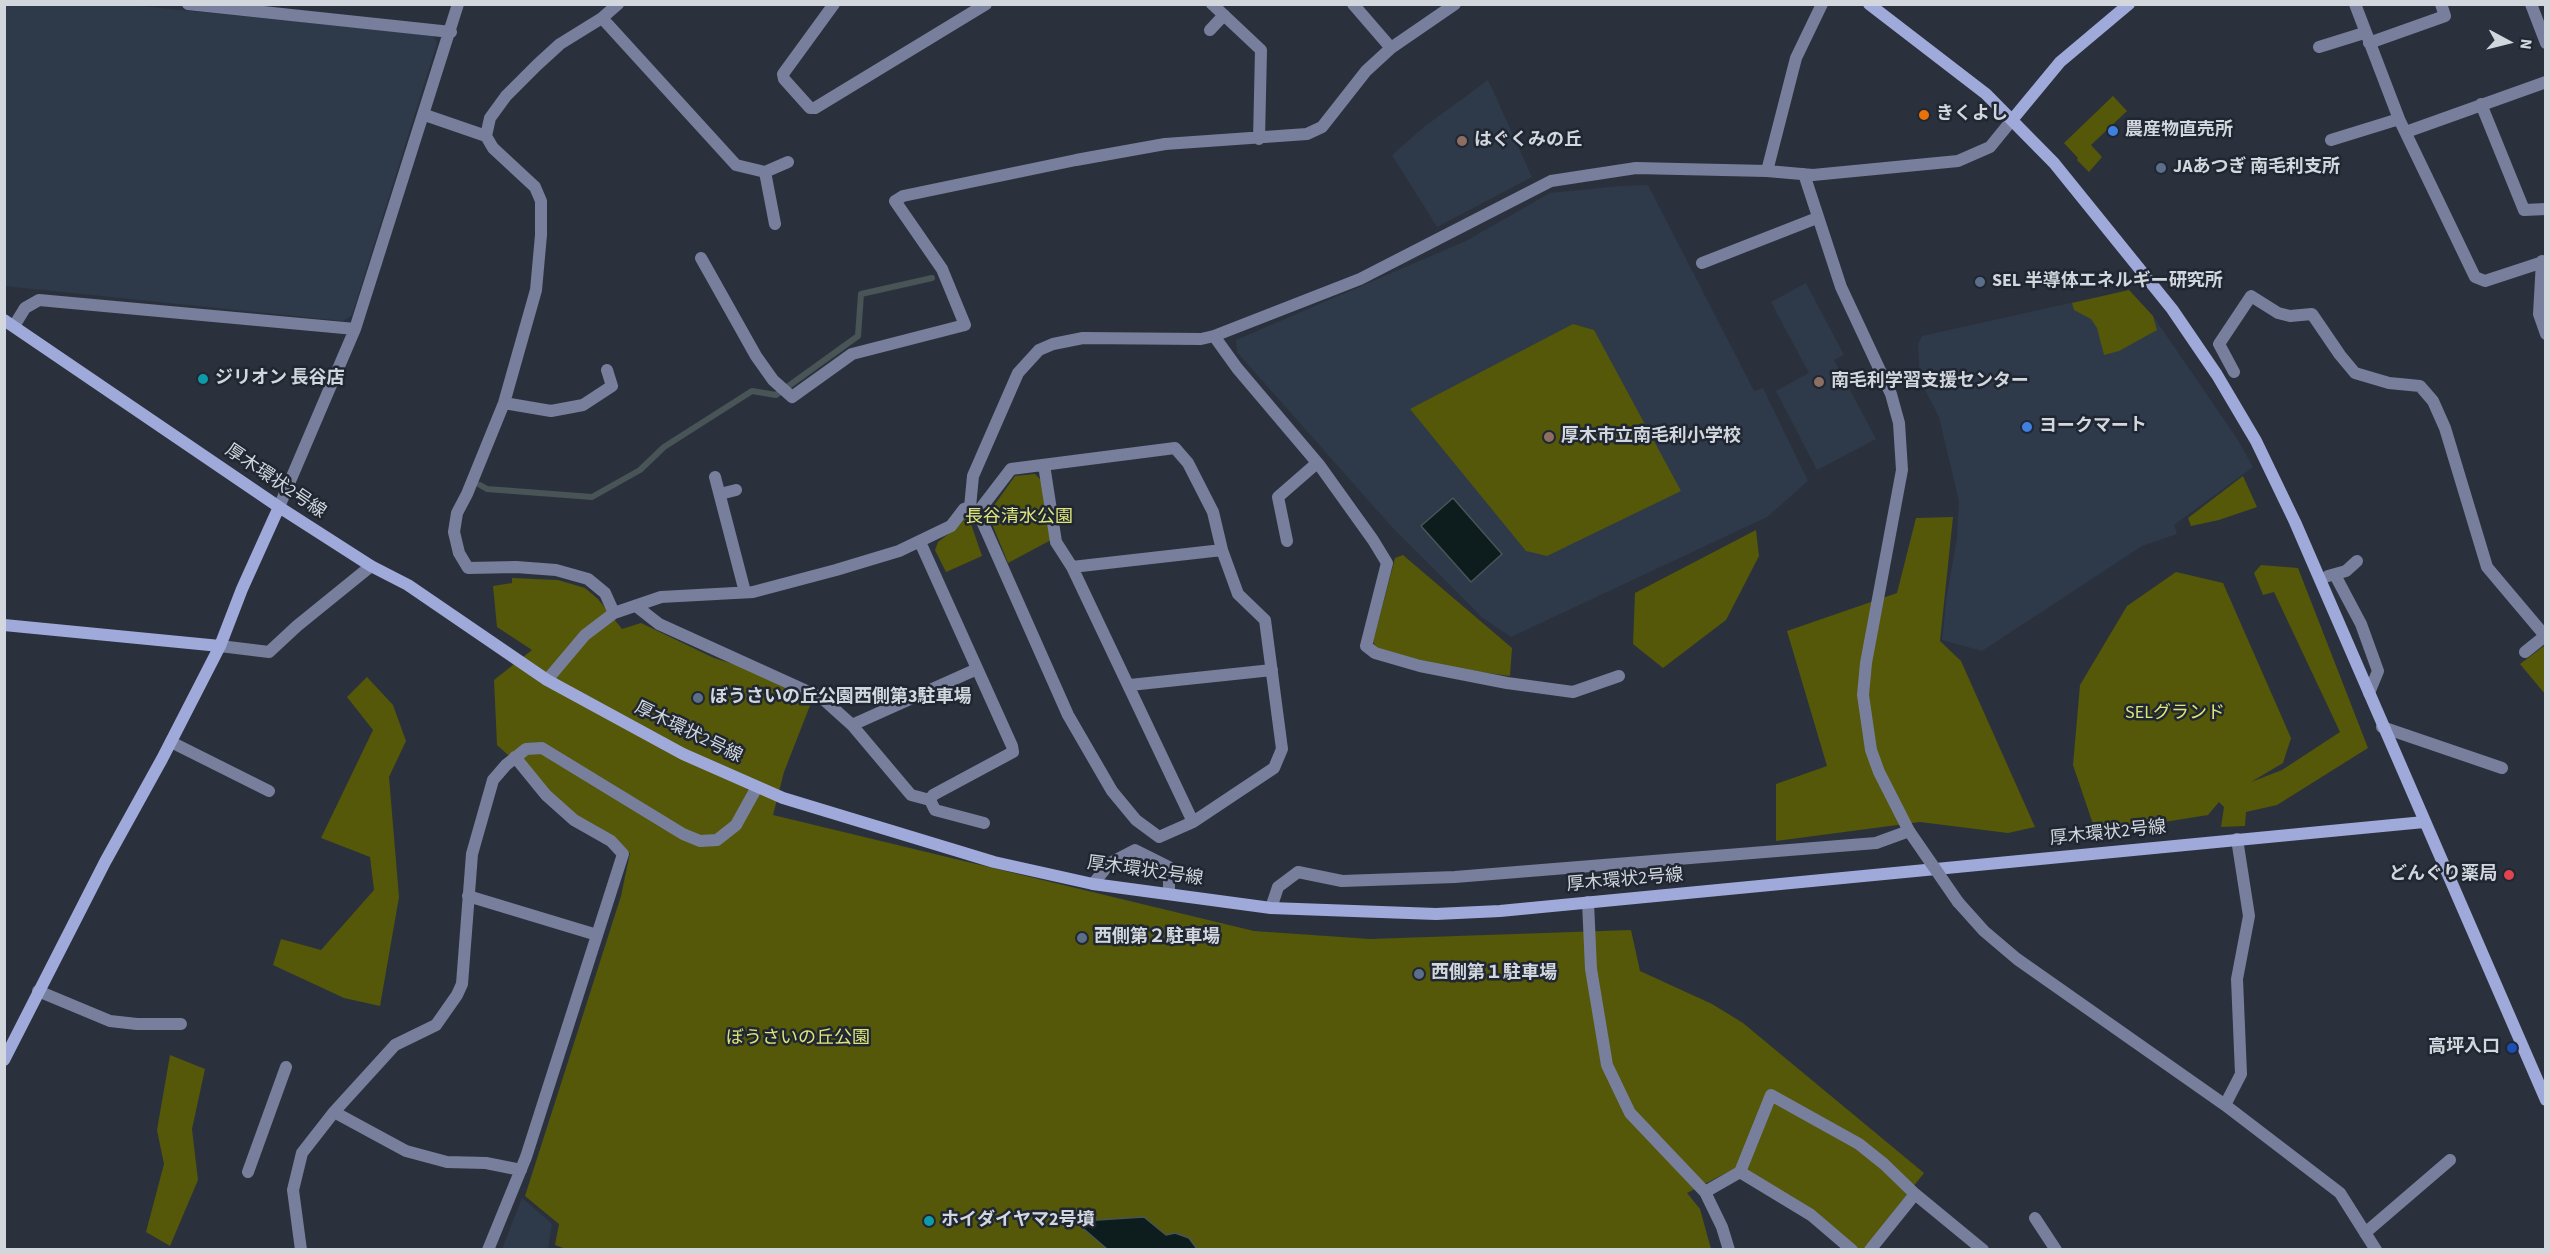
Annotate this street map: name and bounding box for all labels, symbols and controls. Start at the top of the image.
north arrow [2478,12,2538,72]
text: N [2514,38,2537,51]
place label: きくよし [1936,104,2008,126]
marker: きくよし [1917,108,1931,122]
place label: 農産物直売所 [2125,120,2233,142]
marker: 農産物直売所 [2106,124,2120,138]
place label: はぐくみの丘 [1474,130,1582,152]
marker: はぐくみの丘 [1455,134,1469,148]
place label: JAあつぎ 南毛利支所 [2173,157,2340,179]
marker: JAあつぎ 南毛利支所 [2154,161,2168,175]
place label: SEL 半導体エネルギー研究所 [1992,271,2223,293]
marker: SEL 半導体エネルギー研究所 [1973,275,1987,289]
place label: ジリオン 長谷店 [215,368,345,390]
place label: 南毛利学習支援センター [1831,371,2029,393]
marker: ジリオン 長谷店 [196,372,210,386]
marker: 南毛利学習支援センター [1812,375,1826,389]
place label: ヨークマート [2039,416,2147,438]
marker: ヨークマート [2020,420,2034,434]
place label: 厚木市立南毛利小学校 [1561,426,1741,448]
marker: 厚木市立南毛利小学校 [1542,430,1556,444]
street label: 厚木環状2号線 [220,440,330,524]
park label: 長谷清水公園 [965,507,1073,529]
place label: ぼうさいの丘公園西側第3駐車場 [710,687,972,709]
marker: ぼうさいの丘公園西側第3駐車場 [691,691,705,705]
street label: 厚木環状2号線 [631,698,745,768]
park label: SELグランド [2125,703,2225,725]
street label: 厚木環状2号線 [2049,817,2167,851]
street label: 厚木環状2号線 [1086,853,1204,891]
place label: どんぐり薬局 [2389,864,2497,886]
street label: 厚木環状2号線 [1566,865,1684,897]
marker: どんぐり薬局 [2502,868,2516,882]
place label: 西側第２駐車場 [1094,927,1220,949]
marker: 西側第２駐車場 [1075,931,1089,945]
place label: 西側第１駐車場 [1431,963,1557,985]
marker: 西側第１駐車場 [1412,967,1426,981]
park label: ぼうさいの丘公園 [726,1028,870,1050]
place label: 高坪入口 [2428,1037,2500,1059]
marker: 高坪入口 [2505,1041,2519,1055]
place label: ホイダイヤマ2号墳 [941,1210,1095,1232]
marker: ホイダイヤマ2号墳 [922,1214,936,1228]

